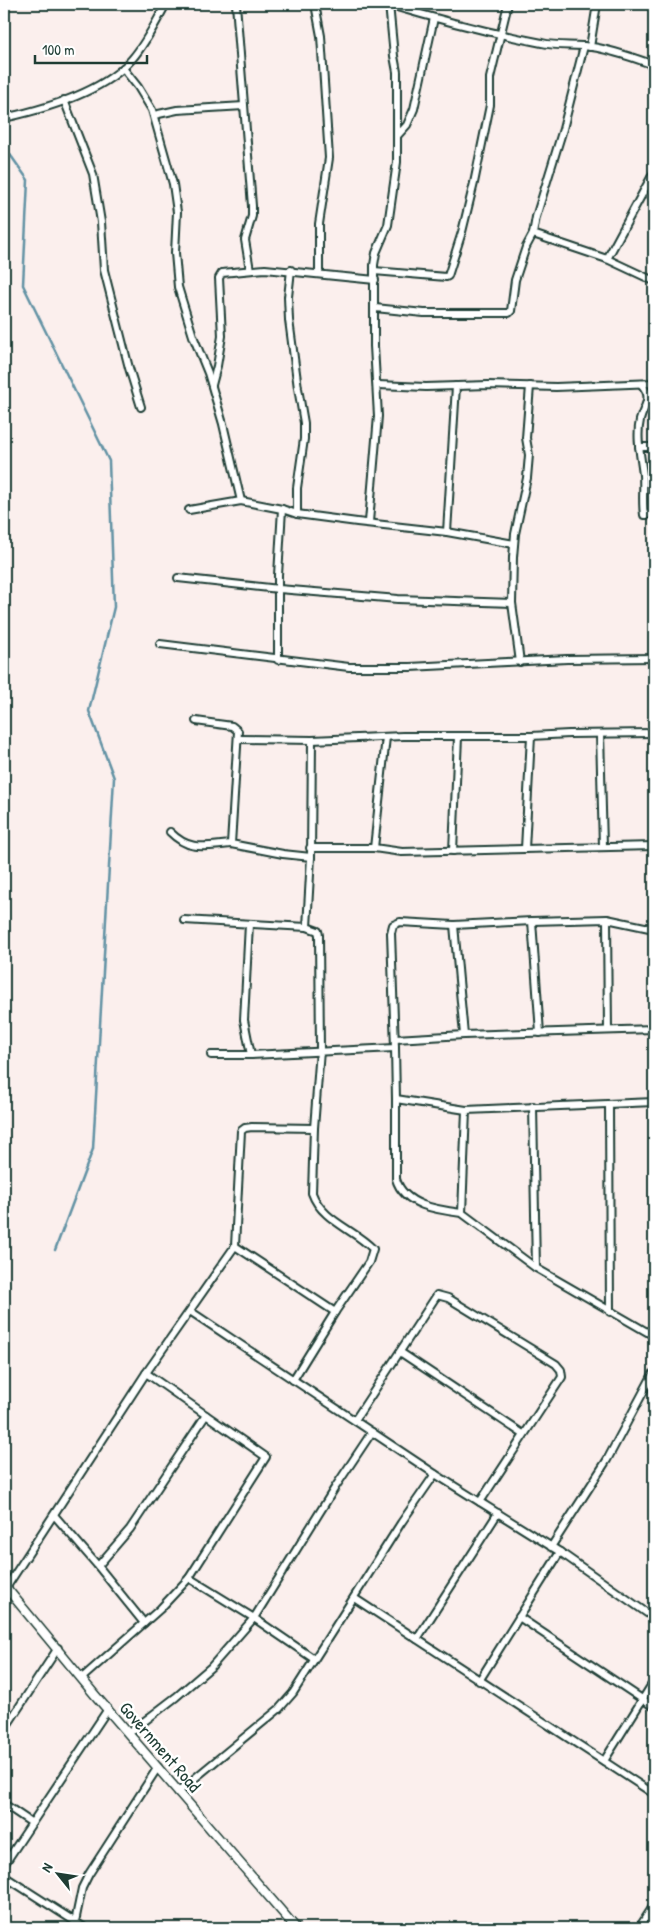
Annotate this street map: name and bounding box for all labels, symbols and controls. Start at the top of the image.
scale bar [35,32,148,64]
text: 100 m [42,39,75,60]
street label: Government Road [114,1696,207,1797]
north arrow [32,1850,82,1900]
text: N [36,1859,57,1875]

